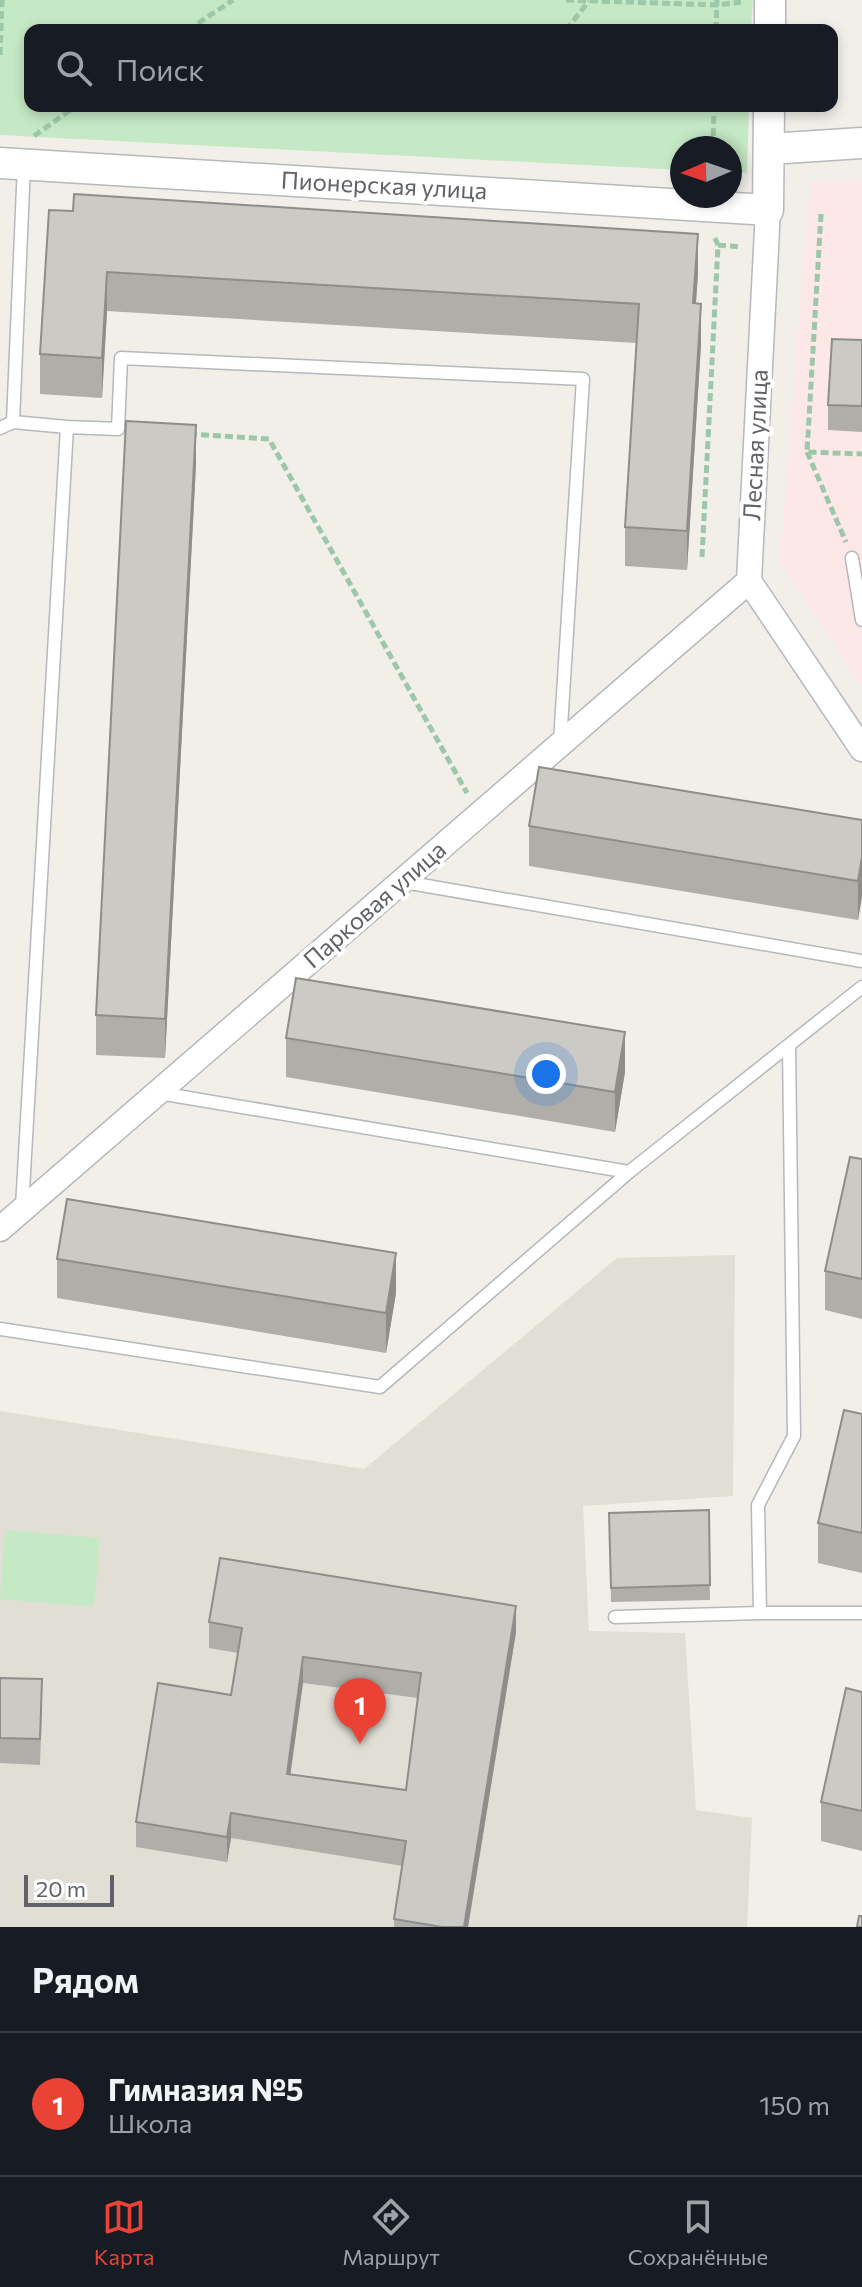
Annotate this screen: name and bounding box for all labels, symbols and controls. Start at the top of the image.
search box [24,24,838,112]
icon: search [52,46,96,90]
text: Поиск [116,50,204,87]
north arrow [670,136,742,208]
street label: Пионерская улица [280,165,488,204]
street label: Лесная улица [736,368,773,521]
street label: Парковая улица [297,834,451,974]
your location [526,1054,566,1094]
pin: 1 [334,1678,386,1744]
scale bar [24,1871,114,1907]
text: 20 m [36,1875,86,1902]
text: Рядом [32,1958,139,2000]
text: Гимназия №5 [108,2070,304,2107]
text: 1 [52,2089,64,2120]
text: 150 m [759,2089,830,2120]
text: Школа [108,2107,192,2138]
tab: Карта [94,2195,155,2270]
tab: Маршрут [342,2195,440,2270]
tab: Сохранённые [628,2195,768,2270]

